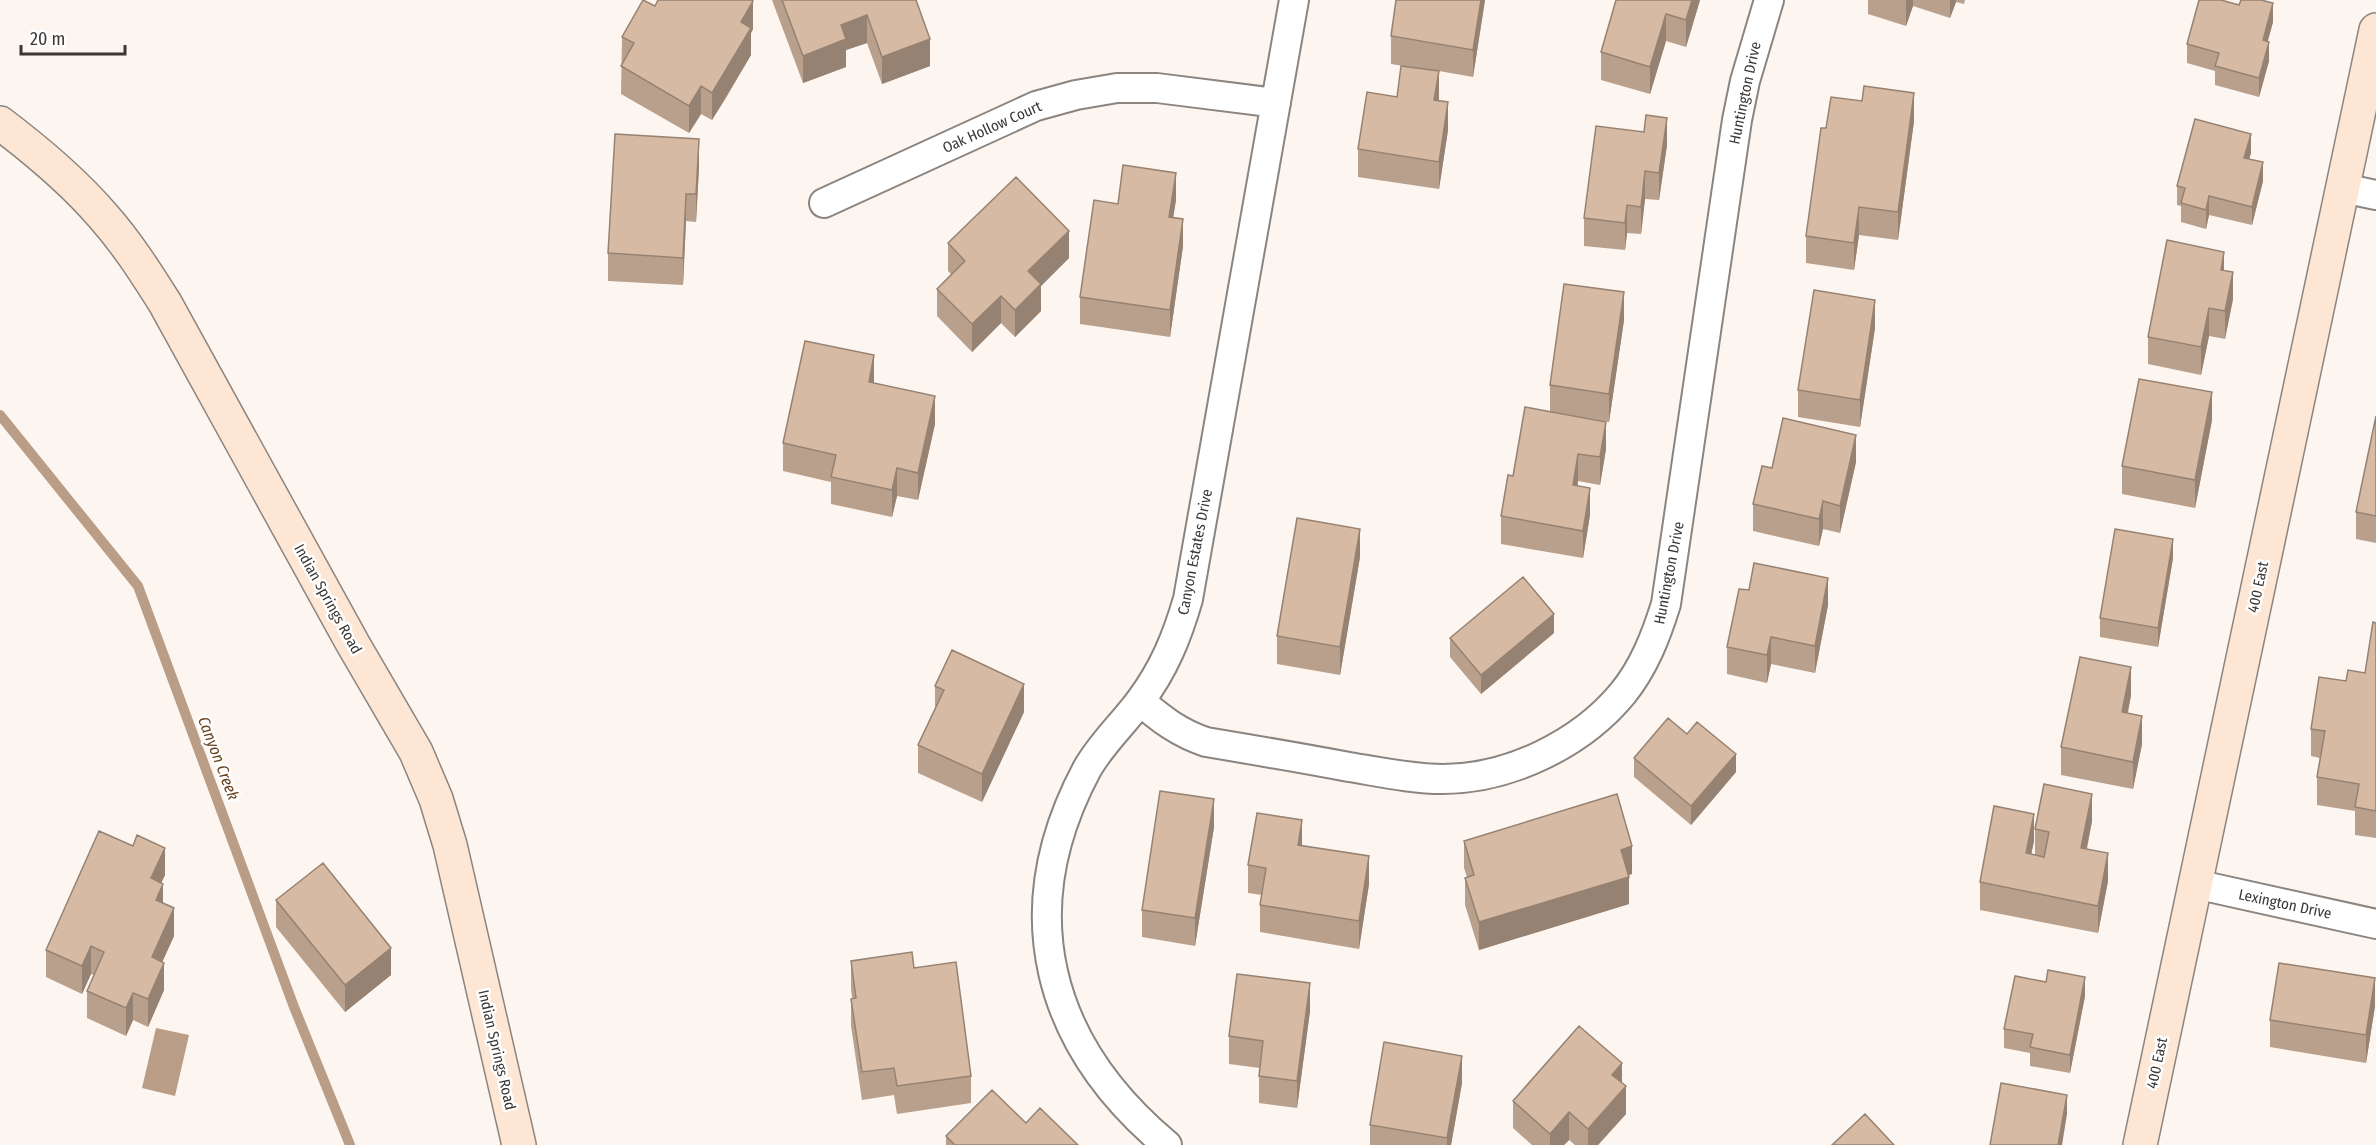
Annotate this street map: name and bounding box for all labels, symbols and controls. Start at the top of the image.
scale bar [21,18,124,56]
text: 20 m [30,28,65,50]
street label: Huntington Drive [1725,40,1765,146]
street label: Oak Hollow Court [940,97,1044,157]
street label: Canyon Estates Drive [1174,488,1216,616]
street label: Huntington Drive [1650,520,1688,626]
street label: Indian Springs Road [290,541,366,657]
street label: 400 East [2244,560,2272,614]
water label: Canyon Creek [194,714,243,803]
street label: Lexington Drive [2237,885,2333,923]
street label: Indian Springs Road [474,988,520,1112]
street label: 400 East [2143,1036,2171,1090]

